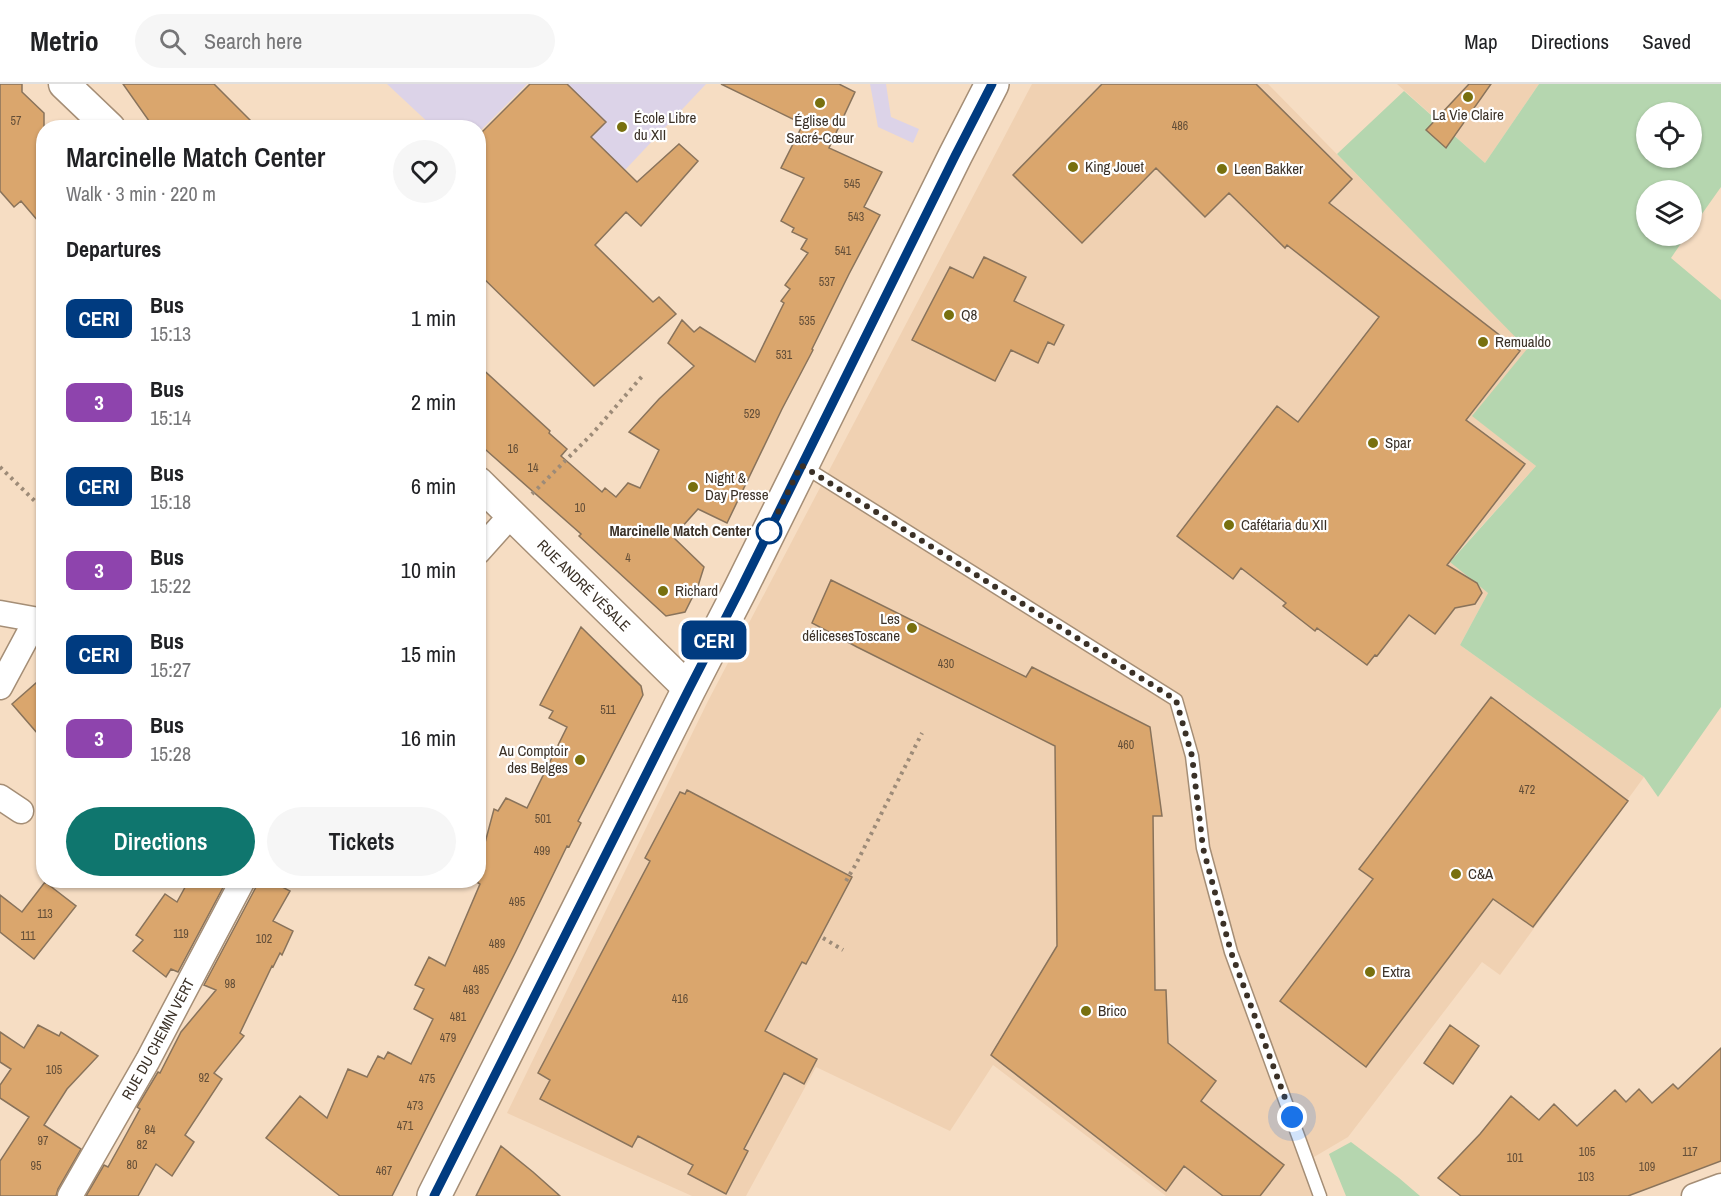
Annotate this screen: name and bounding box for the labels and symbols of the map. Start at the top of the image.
marker: La Vie Claire [1461,90,1475,104]
marker: Église du Sacré-Cœur [813,96,827,110]
place label: La Vie Claire [1432,104,1504,125]
place label: École Libre du XII [634,107,696,145]
place label: Église du Sacré-Cœur [786,110,854,148]
house number: 57 [11,113,22,129]
house number: 486 [1172,118,1188,134]
marker: École Libre du XII [615,120,629,134]
place label: King Jouet [1085,156,1144,177]
place label: Leen Bakker [1234,158,1303,179]
marker: King Jouet [1066,160,1080,174]
marker: Leen Bakker [1215,162,1229,176]
house number: 545 [844,176,861,192]
house number: 543 [848,209,864,225]
house number: 541 [835,243,852,259]
house number: 537 [819,274,836,290]
place label: Q8 [961,304,978,325]
marker: Q8 [942,308,956,322]
house number: 535 [799,313,816,329]
place label: Remualdo [1495,331,1551,352]
marker: Remualdo [1476,335,1490,349]
house number: 531 [776,347,793,363]
house number: 529 [744,406,760,422]
place label: Spar [1385,432,1411,453]
marker: Spar [1366,436,1380,450]
house number: 16 [508,441,518,457]
house number: 14 [528,460,539,476]
place label: Night & Day Presse [705,467,769,505]
marker: Night & Day Presse [686,480,700,494]
house number: 10 [575,500,585,516]
place label: Cafétaria du XII [1241,514,1327,535]
marker: Marcinelle Match Center [756,518,782,544]
marker: Cafétaria du XII [1222,518,1236,532]
place label: Marcinelle Match Center [610,520,751,541]
street label: RUE ANDRÉ VÉSALE [533,535,635,636]
house number: 4 [625,550,631,566]
place label: Richard [675,580,718,601]
marker: Richard [656,584,670,598]
place label: Les délicesesToscane [802,608,900,646]
line badge: CERI [672,620,756,660]
marker: Les délicesesToscane [905,621,919,635]
house number: 430 [938,656,954,672]
house number: 511 [600,702,616,718]
house number: 460 [1118,737,1134,753]
place label: Au Comptoir des Belges [498,740,568,778]
marker: Au Comptoir des Belges [573,753,587,767]
house number: 472 [1519,782,1535,798]
house number: 501 [535,811,552,827]
house number: 499 [534,843,550,859]
place label: C&A [1468,863,1494,884]
marker: C&A [1449,867,1463,881]
house number: 495 [509,894,526,910]
house number: 113 [37,906,53,922]
house number: 119 [173,926,189,942]
house number: 111 [21,928,36,944]
house number: 102 [256,931,272,947]
house number: 489 [489,936,505,952]
place label: Extra [1382,961,1411,982]
house number: 485 [473,962,490,978]
marker: Extra [1363,965,1377,979]
street label: RUE DU CHEMIN VERT [116,974,199,1103]
house number: 98 [225,976,235,992]
house number: 483 [463,982,479,998]
house number: 416 [672,991,688,1007]
place label: Brico [1098,1000,1127,1021]
marker: Brico [1079,1004,1093,1018]
house number: 481 [450,1009,467,1025]
house number: 479 [440,1030,456,1046]
house number: 105 [46,1062,63,1078]
house number: 92 [199,1070,209,1086]
house number: 475 [419,1071,436,1087]
house number: 473 [407,1098,423,1114]
your location [1277,1102,1307,1132]
house number: 471 [397,1118,414,1134]
house number: 84 [145,1122,156,1138]
house number: 97 [38,1133,49,1149]
house number: 82 [137,1137,147,1153]
house number: 105 [1579,1144,1596,1160]
house number: 117 [1682,1144,1698,1160]
house number: 101 [1507,1150,1524,1166]
house number: 80 [127,1157,137,1173]
house number: 95 [31,1158,42,1174]
house number: 109 [1639,1159,1655,1175]
house number: 467 [376,1163,393,1179]
house number: 103 [1578,1169,1594,1185]

